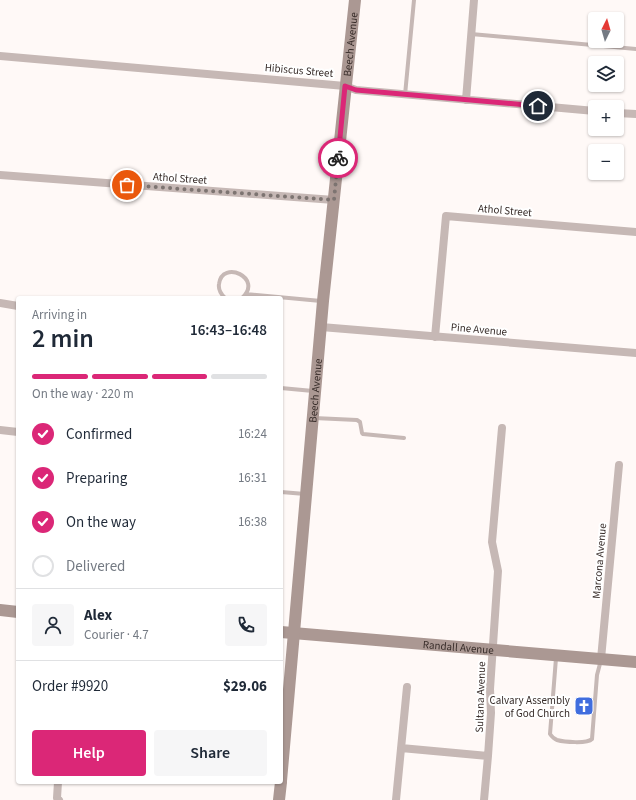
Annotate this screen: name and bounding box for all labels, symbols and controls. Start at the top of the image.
street label: Beech Avenue [340,11,362,77]
north arrow [588,12,624,48]
map controls [588,12,624,180]
button: layers [588,56,624,92]
street label: Hibiscus Street [264,60,334,81]
pin [521,89,555,123]
icon: home [527,95,549,117]
button: + [588,100,624,136]
courier [318,138,358,178]
button: − [588,144,624,180]
icon: bike [327,147,349,169]
pin [110,168,144,202]
street label: Athol Street [152,169,208,188]
icon: bag [116,174,138,196]
street label: Athol Street [477,201,533,220]
text: Arriving in [32,306,87,324]
text: 2 min [32,320,94,357]
text: 16:43–16:48 [190,320,267,341]
street label: Pine Avenue [450,320,508,339]
street label: Beech Avenue [305,357,326,423]
text: On the way · 220 m [32,385,134,403]
icon: check [32,423,54,445]
text: Confirmed [66,424,132,445]
text: 16:24 [238,425,267,443]
icon: check [32,467,54,489]
text: Preparing [66,468,127,489]
text: 16:31 [238,469,267,487]
icon: check [32,511,54,533]
text: On the way [66,512,136,533]
text: 16:38 [238,513,267,531]
street label: Marcona Avenue [589,522,610,599]
text: Delivered [66,556,125,577]
button: person [32,604,74,646]
button: phone [225,604,267,646]
text: Alex [84,605,112,626]
text: Courier · 4.7 [84,626,149,644]
street label: Randall Avenue [422,637,495,658]
street label: Sultana Avenue [472,661,489,733]
text: Order #9920 [32,676,108,697]
text: $29.06 [223,676,267,697]
place label: Calvary Assembly of God Church [489,693,570,721]
church icon: Calvary Assembly of God Church [573,695,595,717]
button: Help [32,730,146,776]
button: Share [154,730,267,776]

